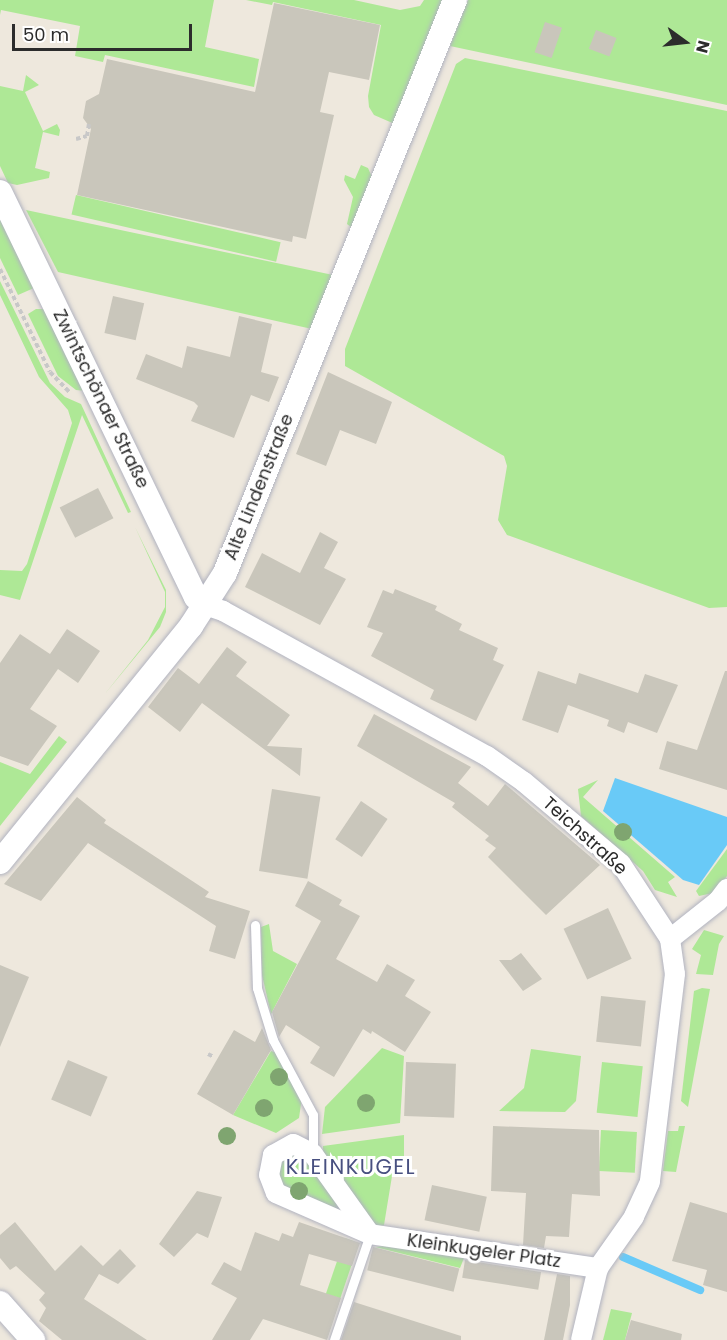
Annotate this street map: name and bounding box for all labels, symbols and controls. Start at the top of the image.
scale bar [15,12,195,50]
north arrow [655,12,715,72]
text: 50 m [23,22,69,47]
text: N [690,38,716,56]
street label: Zwintschönaer Straße [48,306,154,492]
street label: Alte Lindenstraße [220,411,298,563]
street label: Teichstraße [538,793,632,879]
district label: KLEINKUGEL [286,1154,416,1180]
street label: Kleinkugeler Platz [406,1229,562,1273]

